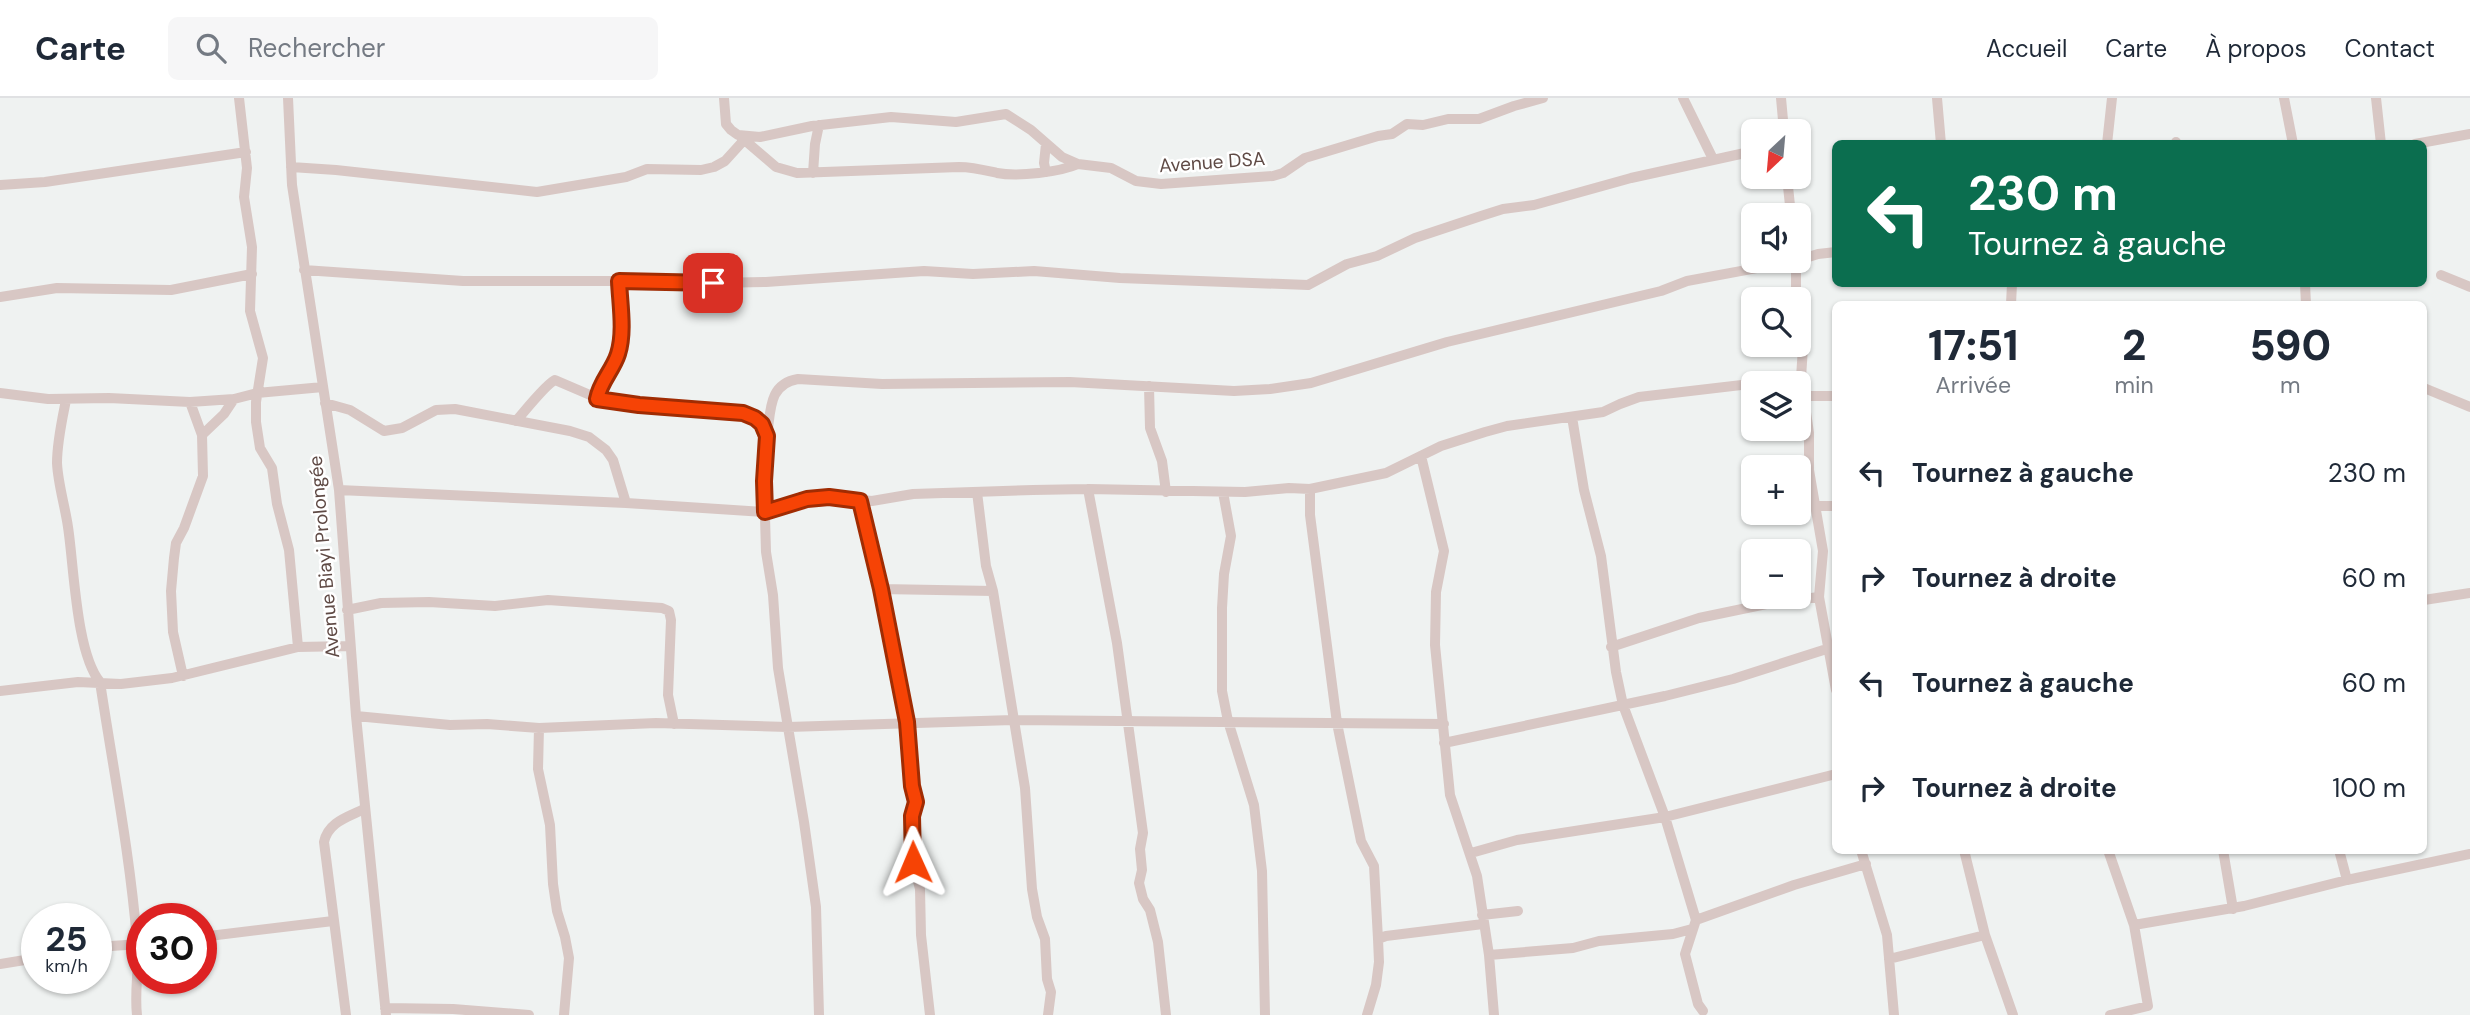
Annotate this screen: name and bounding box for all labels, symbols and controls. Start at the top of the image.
search box [168,17,658,80]
text: Carte [35,27,126,70]
icon: search [192,29,230,67]
text: Rechercher [248,31,385,65]
text: Accueil [1986,33,2067,64]
text: Carte [2105,33,2167,64]
text: À propos [2205,33,2307,64]
text: Contact [2345,33,2435,64]
north arrow [1741,119,1811,189]
map controls [1741,119,1811,609]
street label: Avenue DSA [1158,146,1266,178]
text: 230 m [1968,161,2118,225]
icon: left [1853,168,1944,259]
button: sound [1741,203,1811,273]
text: Tournez à gauche [1968,223,2226,265]
pin [683,253,743,313]
icon: arrive [694,264,732,302]
button: search [1741,287,1811,357]
text: 17:51 [1928,318,2019,373]
text: 2 [2122,318,2146,373]
text: 590 [2250,318,2331,373]
text: Arrivée [1935,370,2011,400]
text: min [2114,370,2154,400]
text: m [2280,370,2301,400]
button: layers [1741,371,1811,441]
icon: left [1853,454,1891,492]
street label: Avenue Biayi Prolongée [303,455,345,659]
button: + [1741,455,1811,525]
text: Tournez à gauche [1912,456,2134,490]
text: 230 m [2328,456,2406,490]
button: − [1741,539,1811,609]
icon: right [1853,559,1891,597]
text: Tournez à droite [1912,561,2117,595]
text: 60 m [2342,561,2406,595]
icon: left [1853,664,1891,702]
text: Tournez à gauche [1912,666,2134,700]
text: 60 m [2342,666,2406,700]
icon: right [1853,769,1891,807]
text: Tournez à droite [1912,771,2117,805]
text: 100 m [2332,771,2406,805]
position arrow [876,825,950,899]
speed limit sign: 30 [126,903,217,994]
text: 25 [46,916,87,962]
text: km/h [45,954,88,978]

